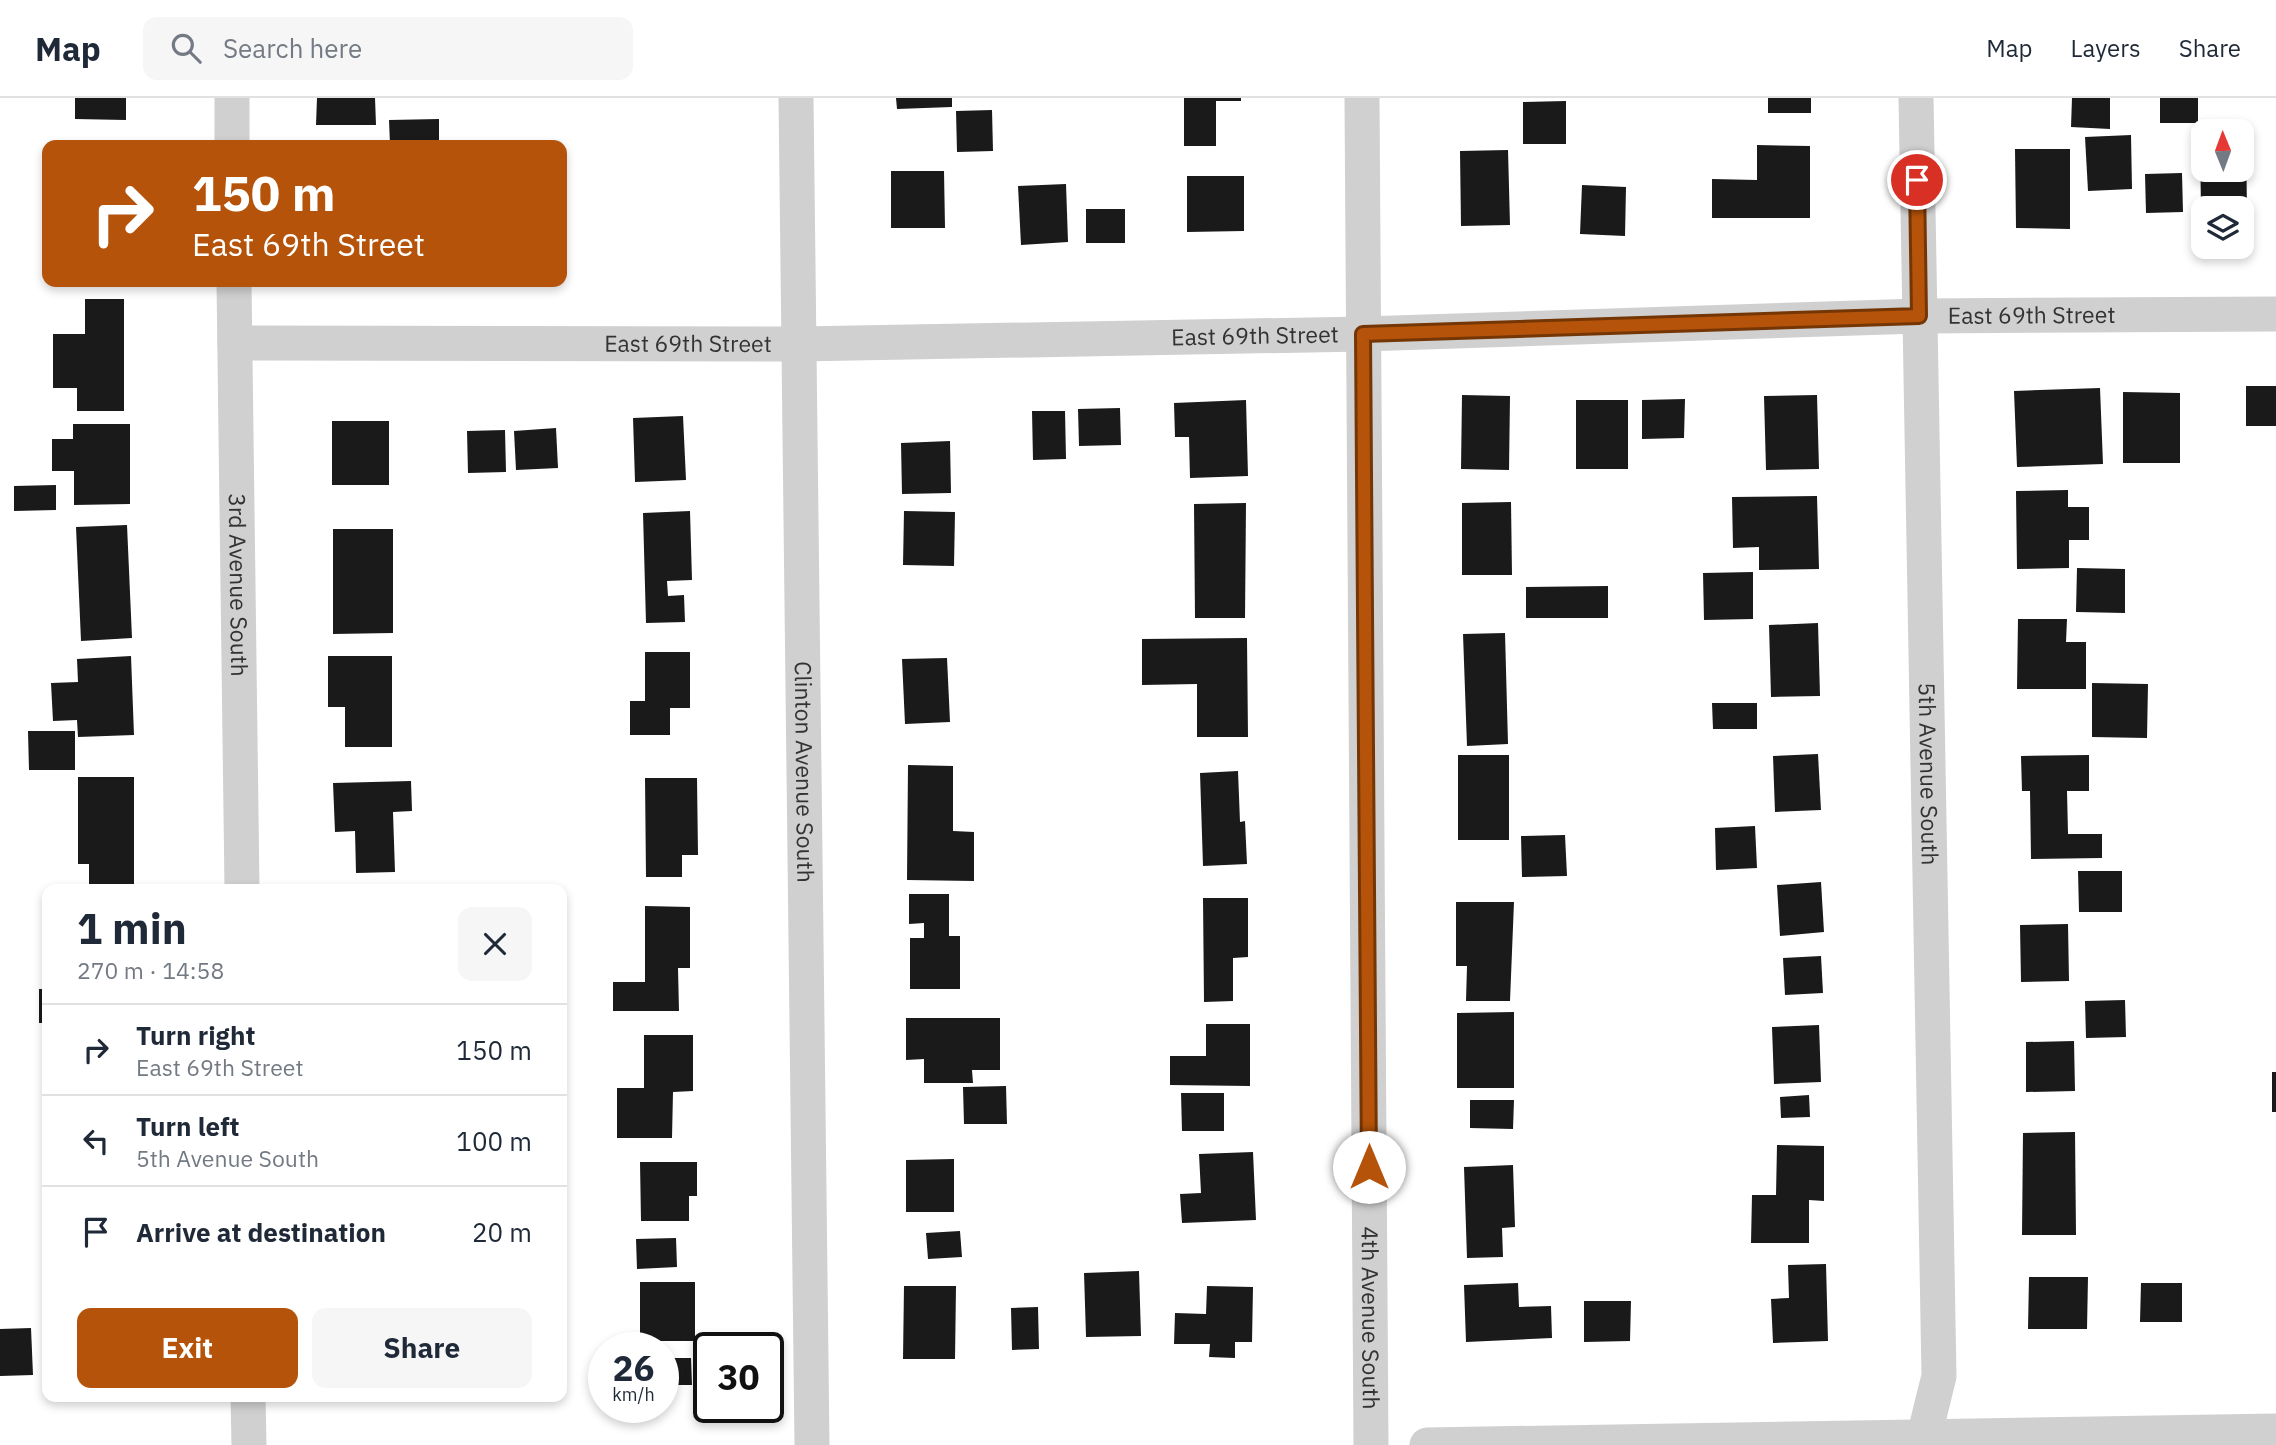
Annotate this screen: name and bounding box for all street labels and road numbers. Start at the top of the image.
street label: East 69th Street [1948,299,2116,330]
street label: East 69th Street [1171,318,1339,351]
street label: East 69th Street [604,328,772,358]
street label: 3rd Avenue South [223,493,255,677]
street label: Clinton Avenue South [789,661,821,883]
street label: 5th Avenue South [1913,682,1946,866]
street label: 4th Avenue South [1356,1226,1387,1410]

